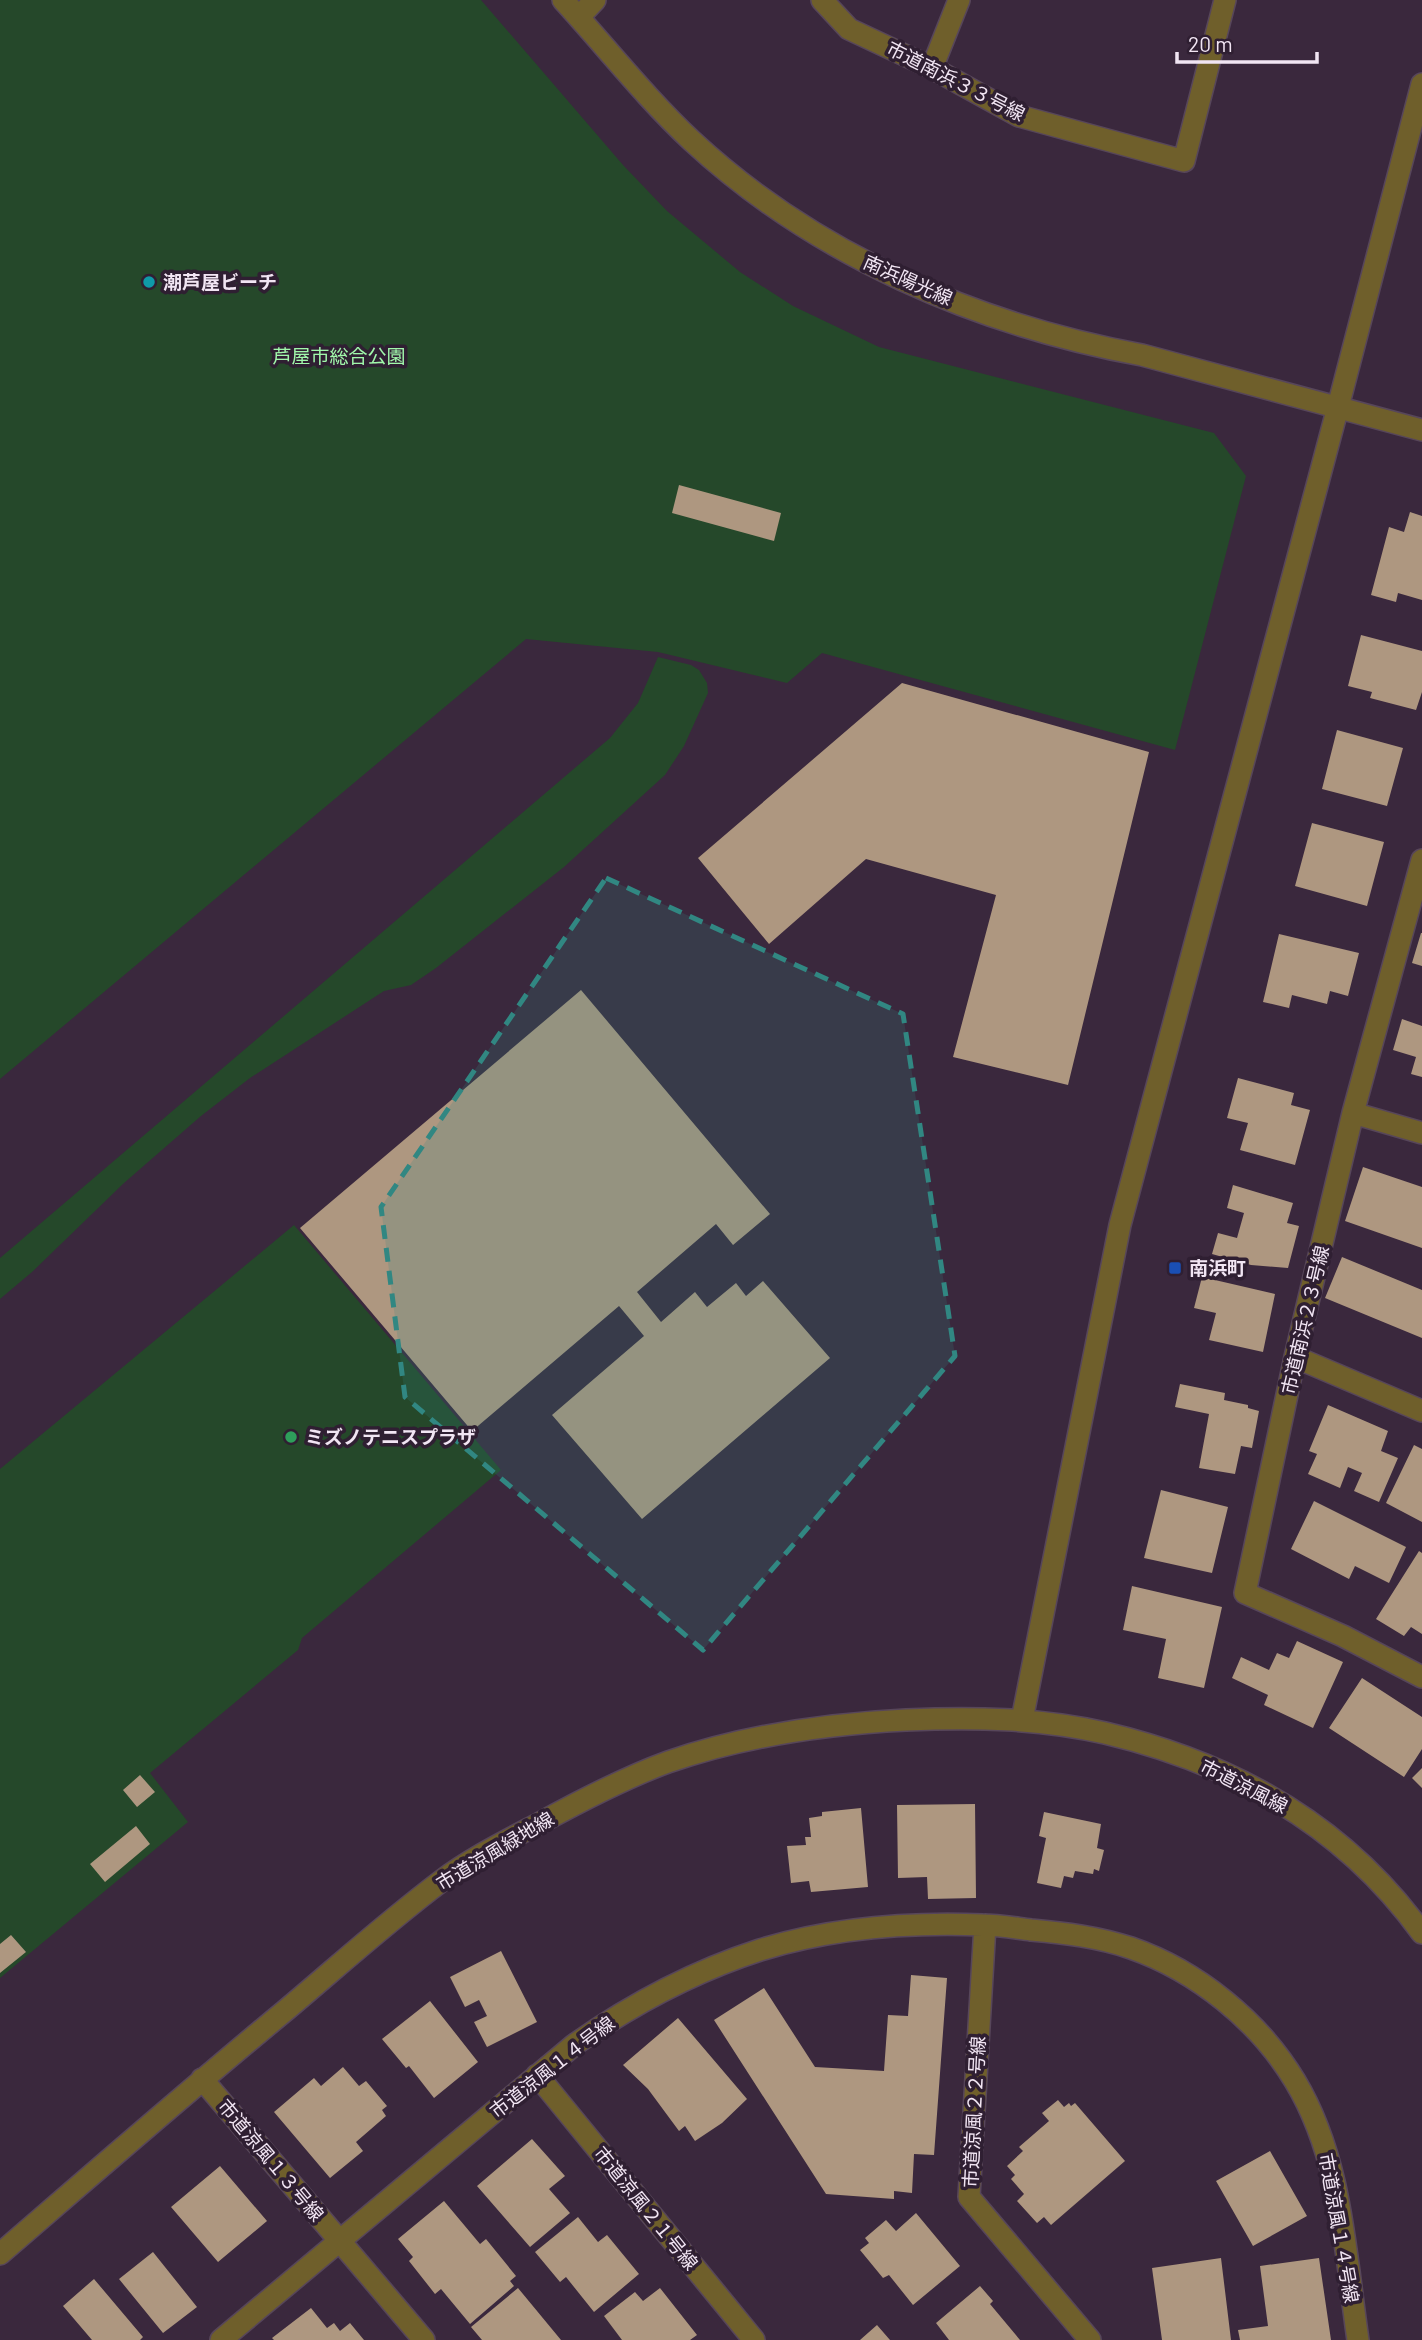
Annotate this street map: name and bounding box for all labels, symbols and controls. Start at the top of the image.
scale bar [1177,21,1317,65]
text: 20 m [1188,31,1233,56]
street label: 市道南浜３３号線 [883,36,1029,125]
street label: 南浜陽光線 [860,250,956,309]
place label: 潮芦屋ビーチ [163,270,277,293]
marker: 潮芦屋ビーチ [141,274,157,290]
park label: 芦屋市総合公園 [272,344,406,367]
street label: 市道南浜２３号線 [1276,1243,1333,1397]
place label: 南浜町 [1189,1256,1246,1279]
marker: 南浜町 [1167,1260,1183,1276]
place label: ミズノテニスプラザ [305,1425,476,1448]
marker: ミズノテニスプラザ [283,1429,299,1445]
street label: 市道涼風線 [1197,1754,1292,1817]
street label: 市道涼風緑地線 [432,1806,558,1895]
street label: 市道涼風１４号線 [485,2011,619,2122]
street label: 市道涼風２２号線 [958,2035,989,2188]
street label: 市道涼風１３号線 [214,2094,329,2225]
street label: 市道涼風２１号線 [590,2141,703,2274]
street label: 市道涼風１４号線 [1315,2151,1364,2305]

